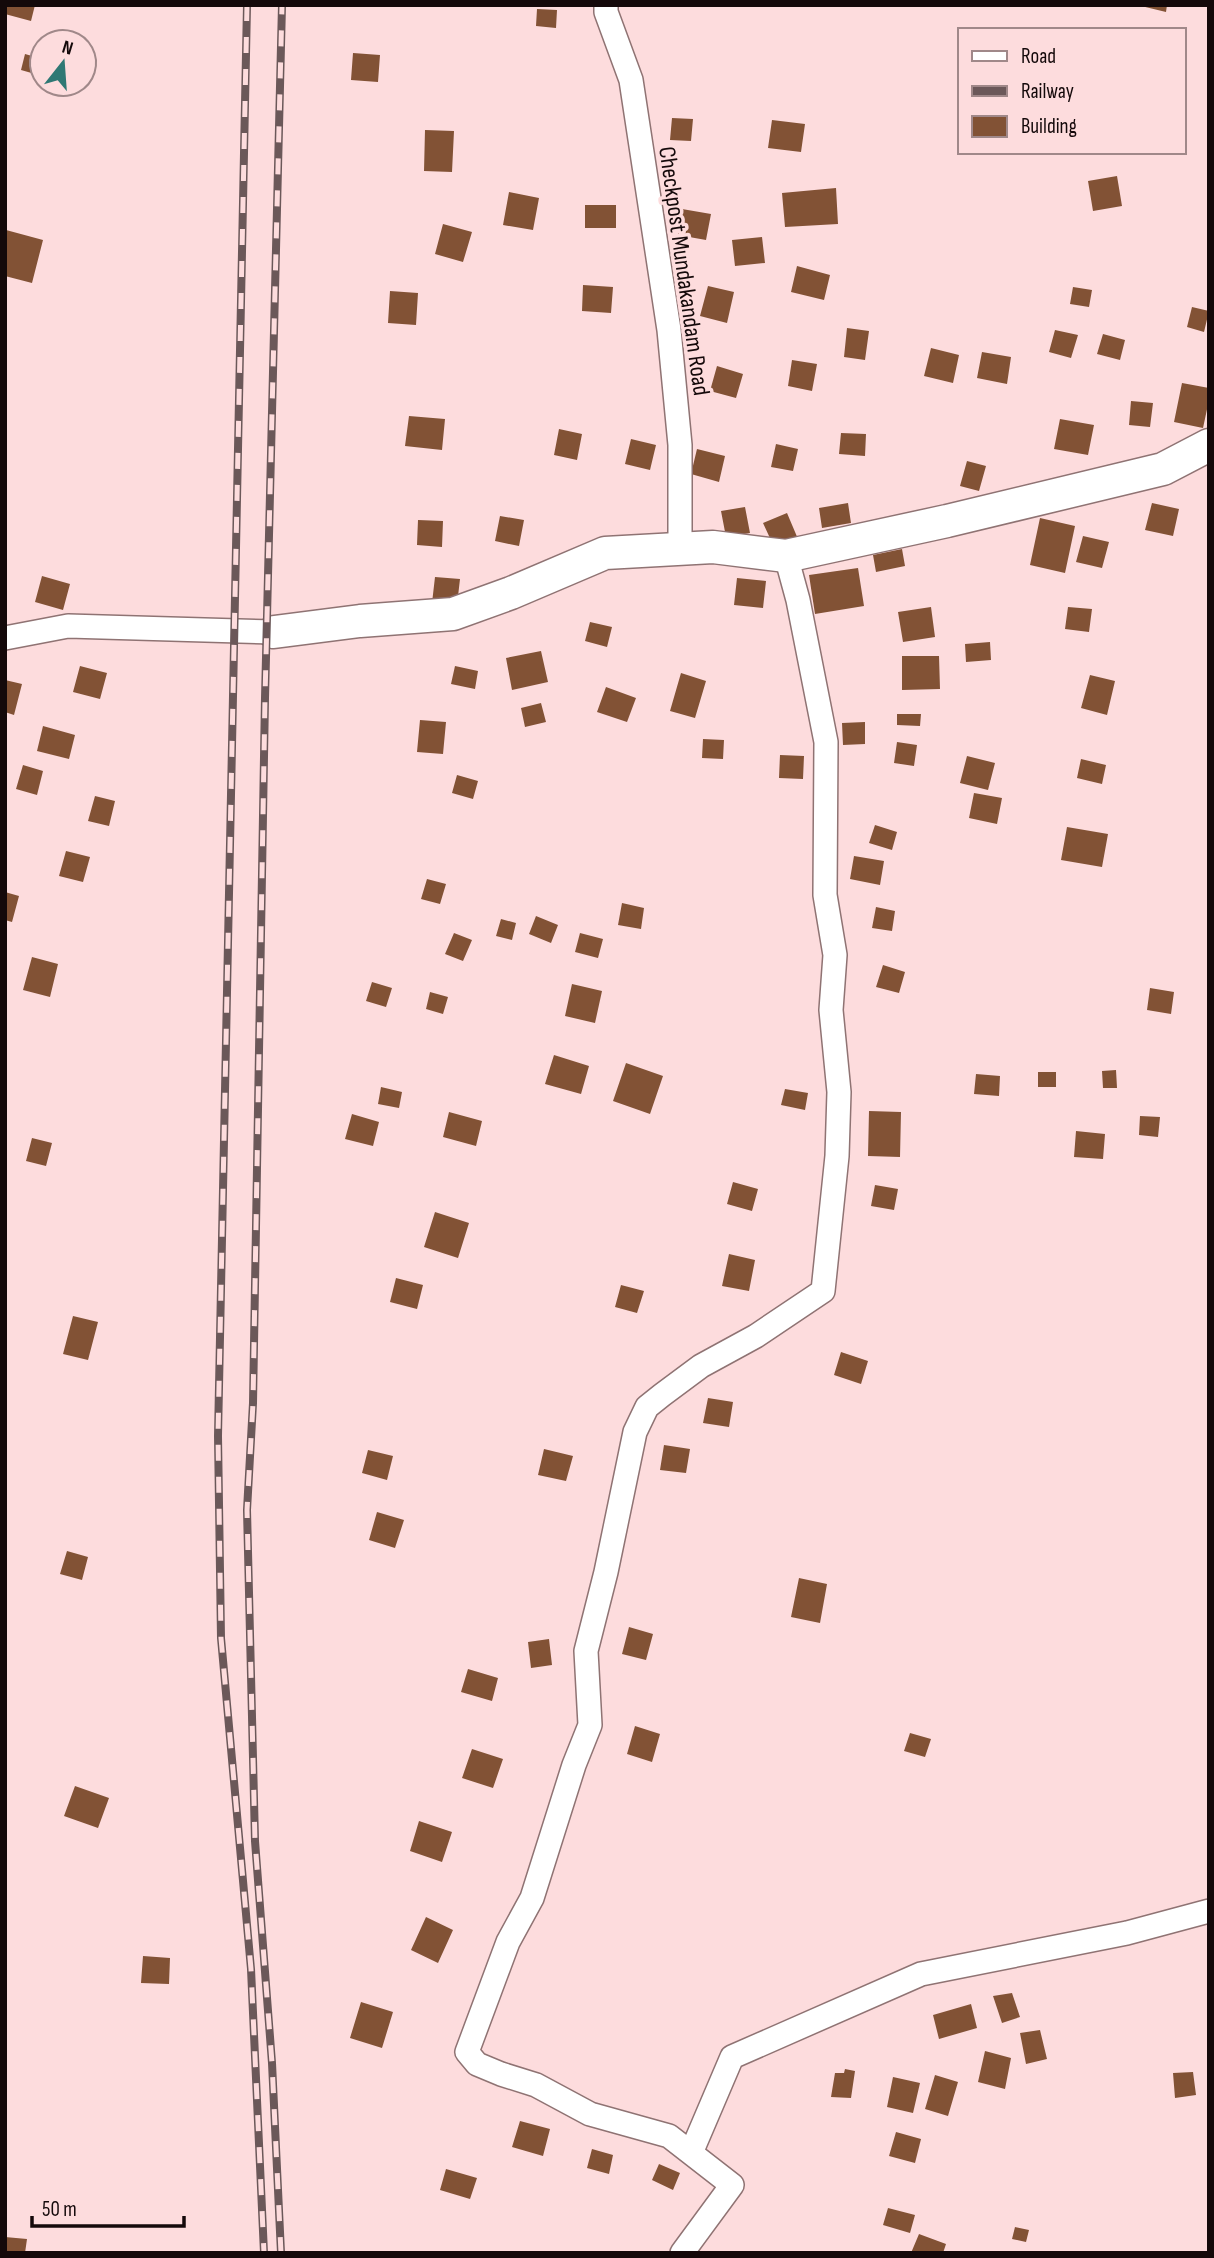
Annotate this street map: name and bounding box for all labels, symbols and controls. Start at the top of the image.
north arrow [28,28,98,98]
legend [958,28,1186,154]
text: N [59,36,76,61]
text: Road [1021,44,1056,69]
text: Railway [1021,79,1074,104]
text: Building [1021,114,1077,139]
street label: Checkpost Mundakandam Road [652,145,716,397]
scale bar [32,2184,184,2228]
text: 50 m [42,2197,77,2222]

